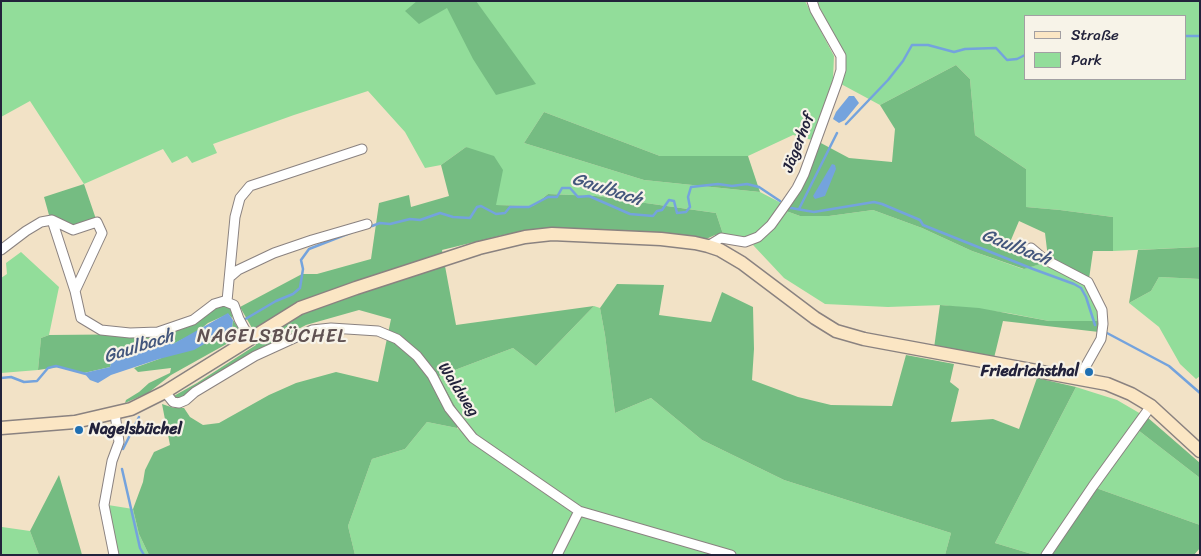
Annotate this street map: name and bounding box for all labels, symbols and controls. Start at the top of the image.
legend [1024,15,1186,80]
text: Straße [1071,22,1119,48]
text: Park [1071,47,1102,73]
street label: Jägerhof [779,111,819,175]
water label: Gaulbach [569,169,645,211]
water label: Gaulbach [978,225,1054,271]
water label: Gaulbach [101,326,177,368]
district label: NAGELSBÜCHEL [196,326,348,348]
street label: Waldweg [433,359,483,421]
place label: Friedrichsthal [981,362,1079,382]
marker: Friedrichsthal [1083,366,1095,378]
place label: Nagelsbüchel [89,420,182,440]
marker: Nagelsbüchel [73,424,85,436]

